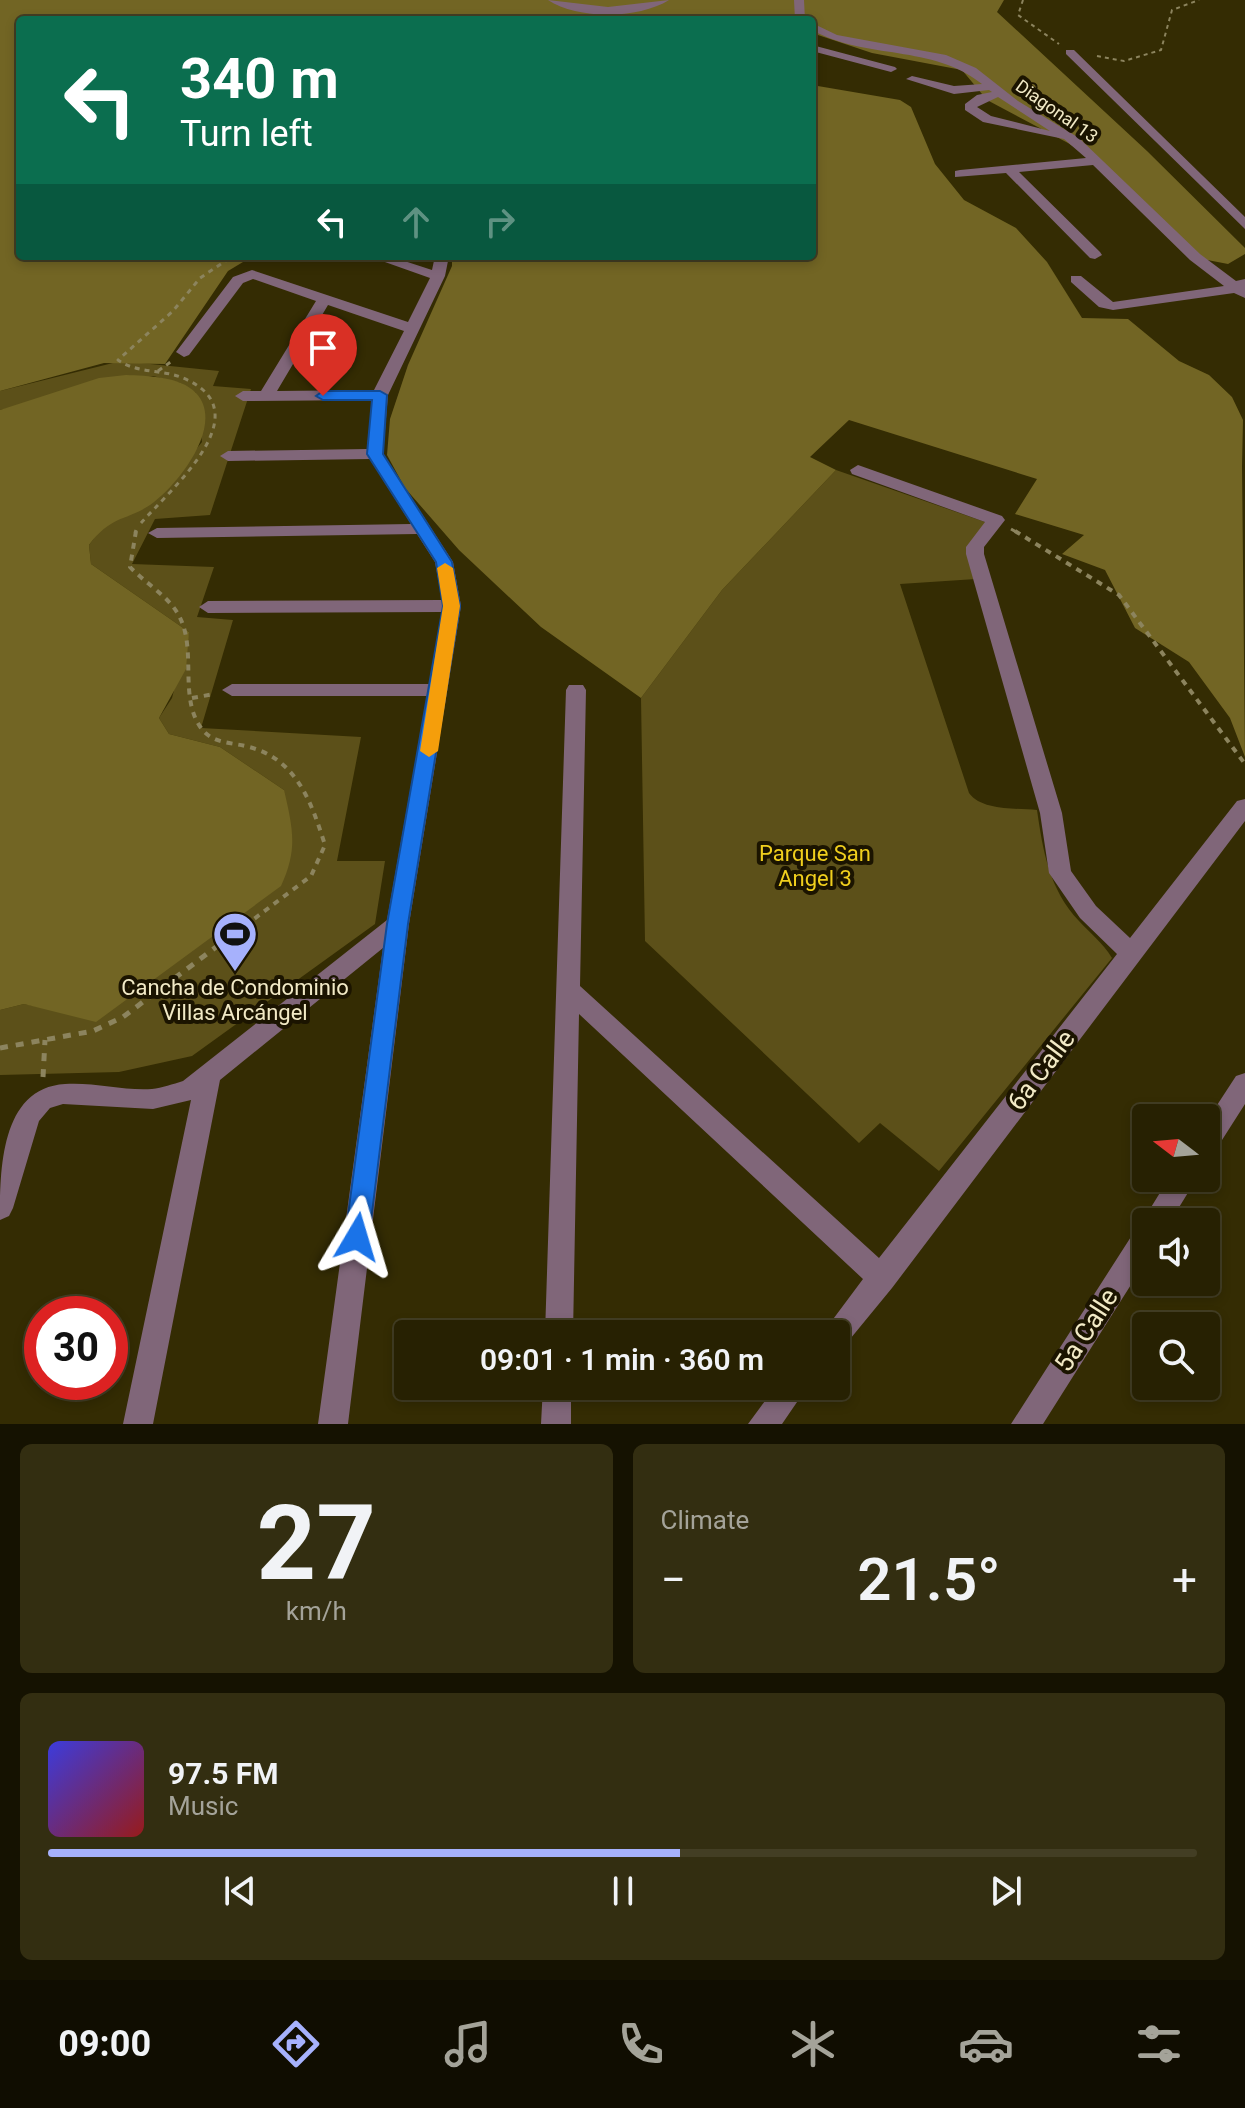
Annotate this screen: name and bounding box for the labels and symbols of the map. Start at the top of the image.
street label: Diagonal 13 [1012,75,1102,147]
pin [289,314,357,396]
park label: Parque San Angel 3 [759,841,871,891]
sports icon: Cancha de Condominio Villas Arcángel [211,910,259,973]
place label: Cancha de Condominio Villas Arcángel [121,975,349,1025]
street label: 6a Calle [1001,1024,1081,1116]
north arrow [1132,1104,1220,1192]
position arrow [315,1195,399,1279]
street label: 5a Calle [1048,1283,1124,1377]
speed limit sign: 30 [24,1296,128,1400]

